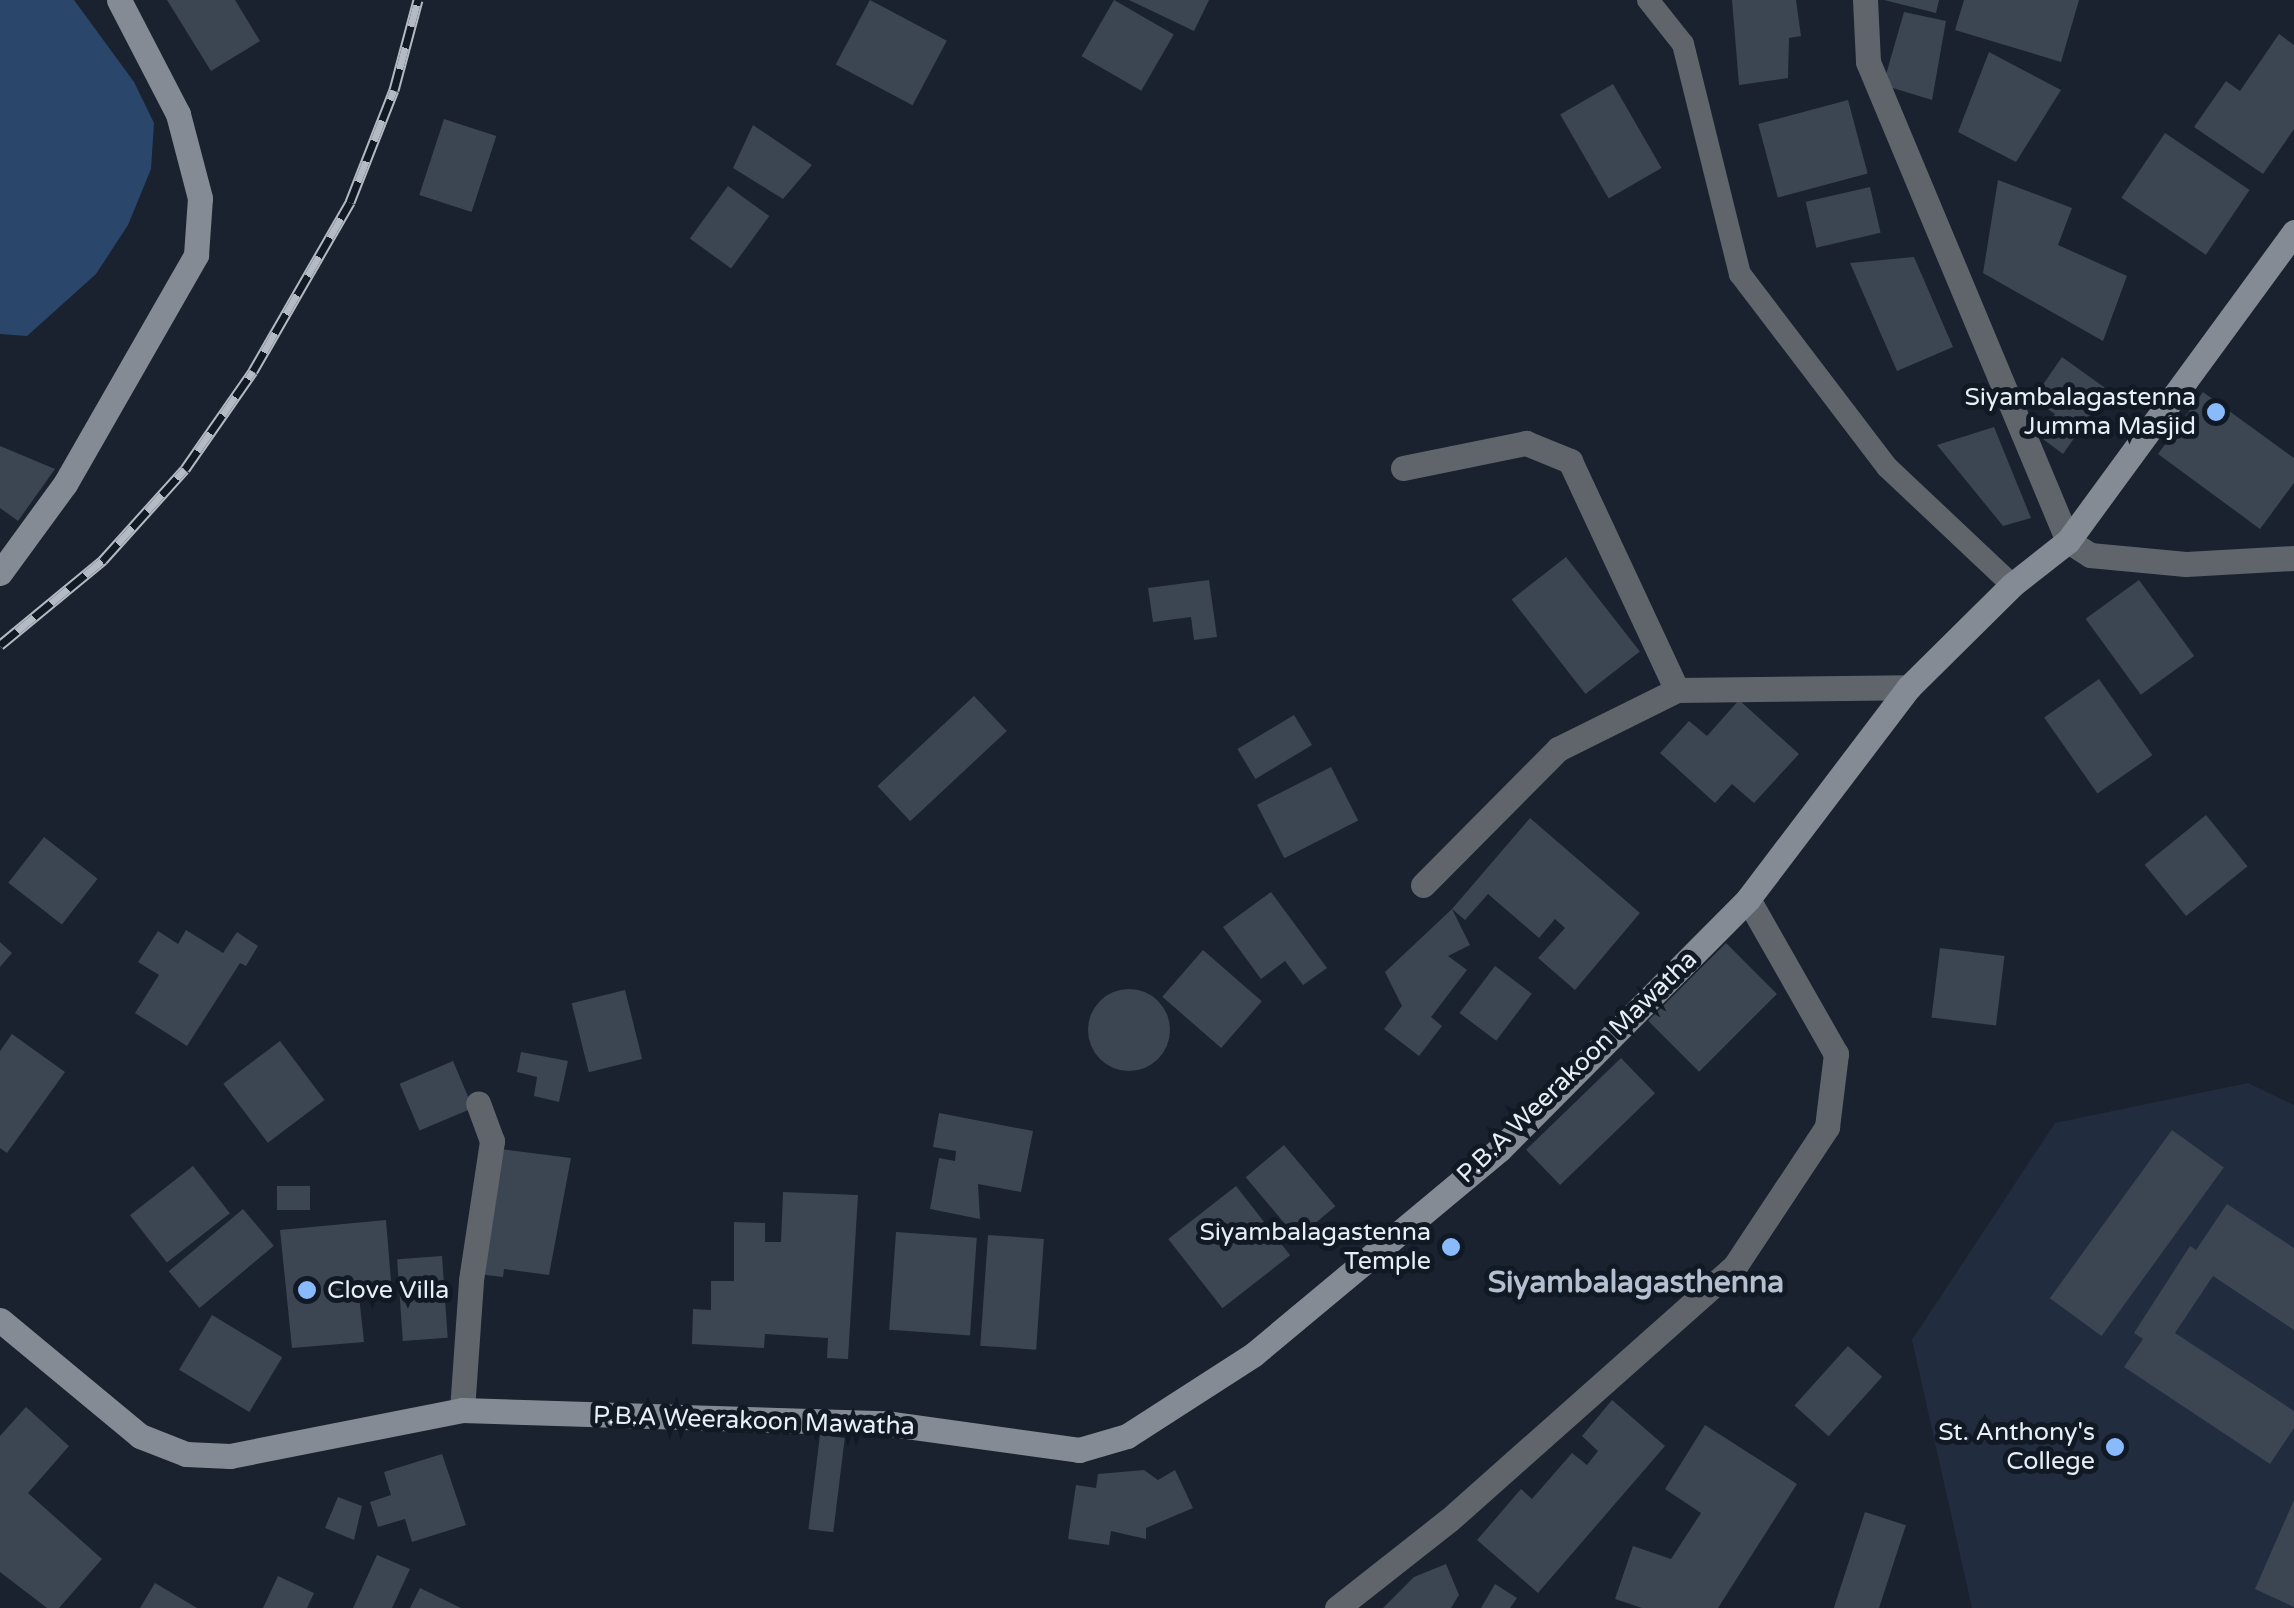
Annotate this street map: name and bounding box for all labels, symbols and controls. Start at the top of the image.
place label: Siyambalagastenna Jumma Masjid [1964,383,2196,442]
marker: Siyambalagastenna Jumma Masjid [2205,401,2227,423]
street label: P.B.A Weerakoon Mawatha [1451,944,1703,1190]
place label: Siyambalagastenna Temple [1199,1218,1431,1277]
marker: Siyambalagastenna Temple [1440,1236,1462,1258]
district label: Siyambalagasthenna [1488,1265,1784,1301]
place label: Clove Villa [327,1275,449,1305]
marker: Clove Villa [296,1279,318,1301]
street label: P.B.A Weerakoon Mawatha [593,1400,915,1442]
place label: St. Anthony's College [1938,1418,2095,1477]
marker: St. Anthony's College [2104,1436,2126,1458]

